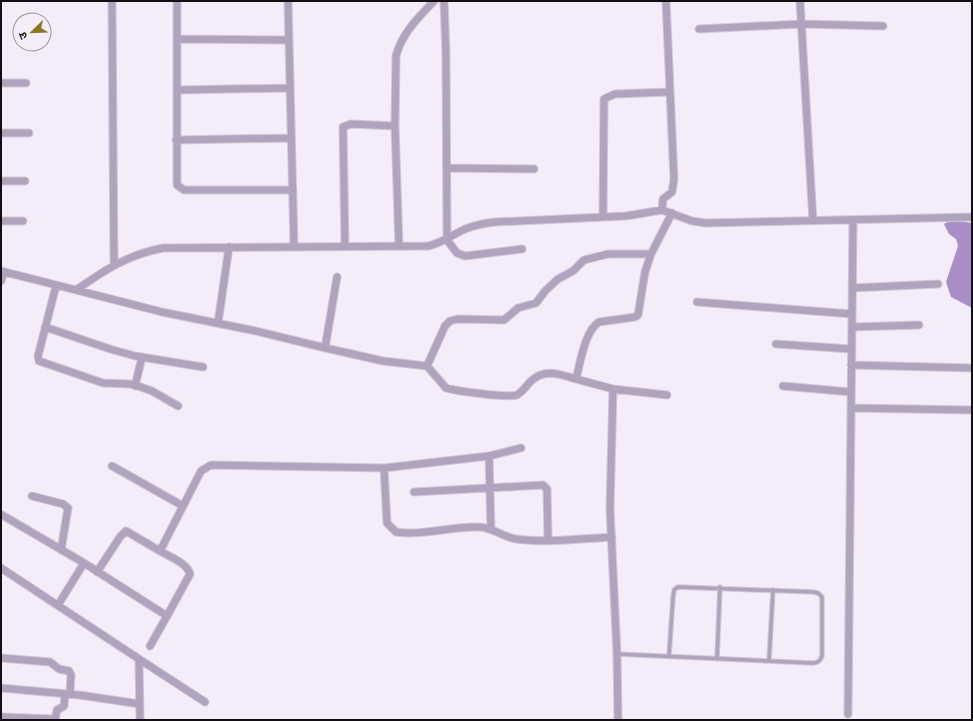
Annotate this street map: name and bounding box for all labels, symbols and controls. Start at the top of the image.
north arrow [12,12,52,52]
text: उ [16,30,30,41]

